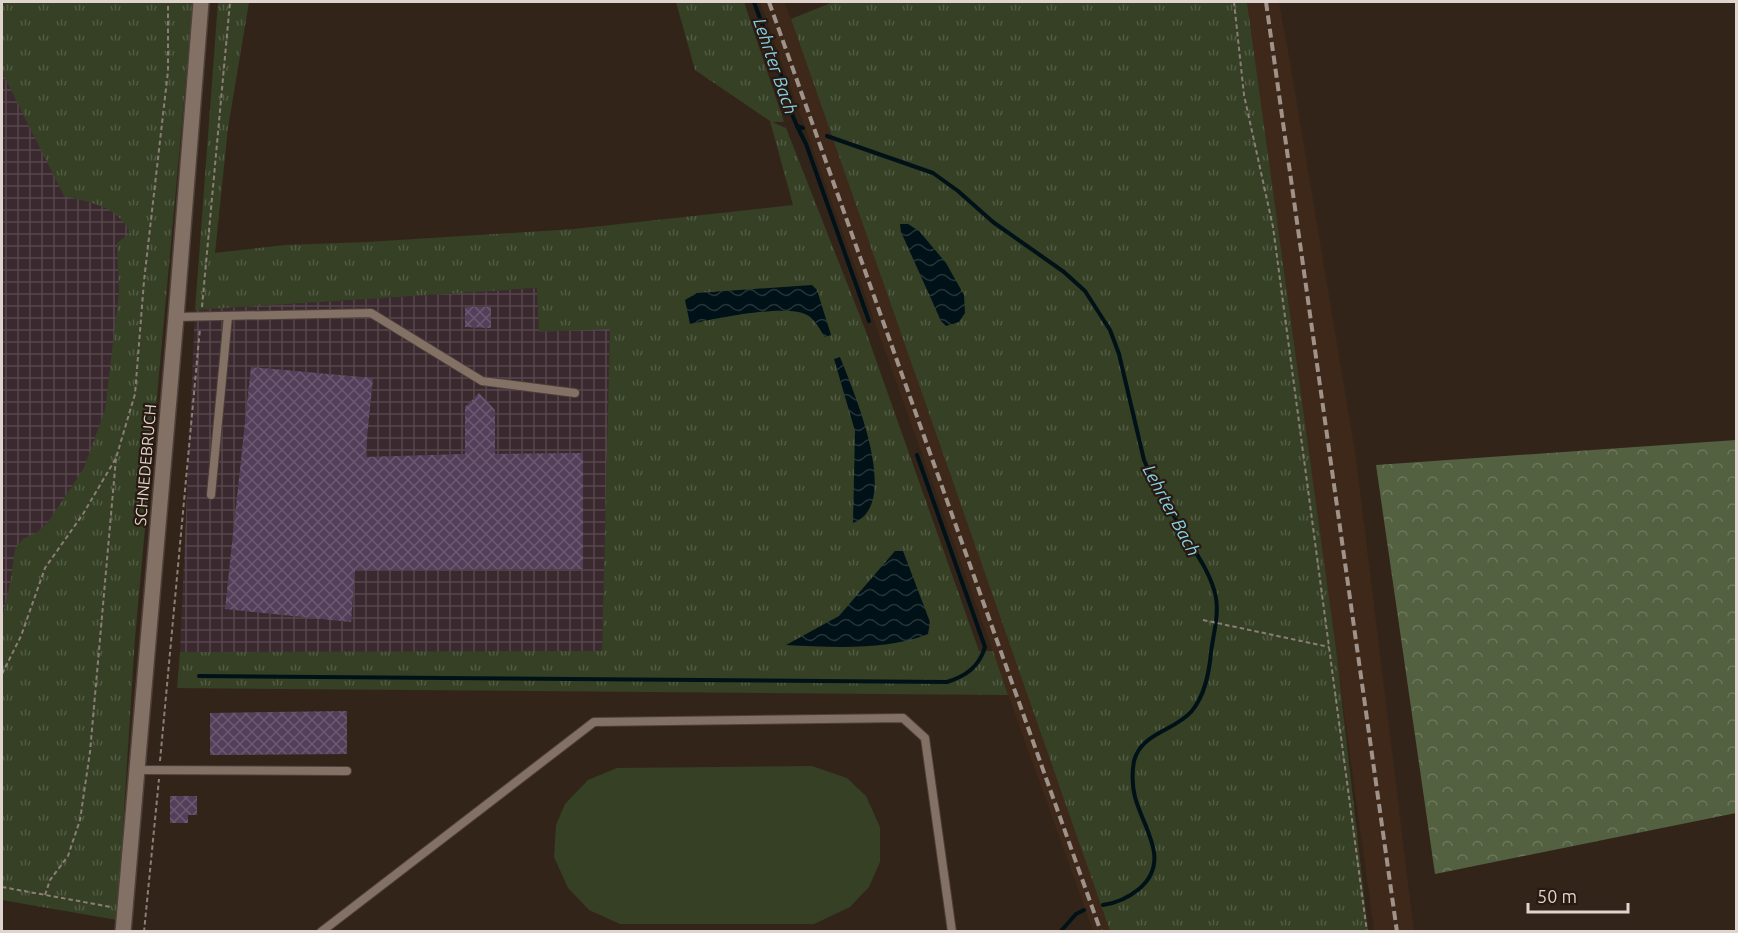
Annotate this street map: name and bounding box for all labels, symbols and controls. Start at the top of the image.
water label: Lehrter Bach [750,15,802,117]
street label: SCHNEDEBRUCH [131,403,159,527]
water label: Lehrter Bach [1140,461,1204,559]
scale bar [1528,876,1628,914]
text: 50 m [1537,886,1577,906]

